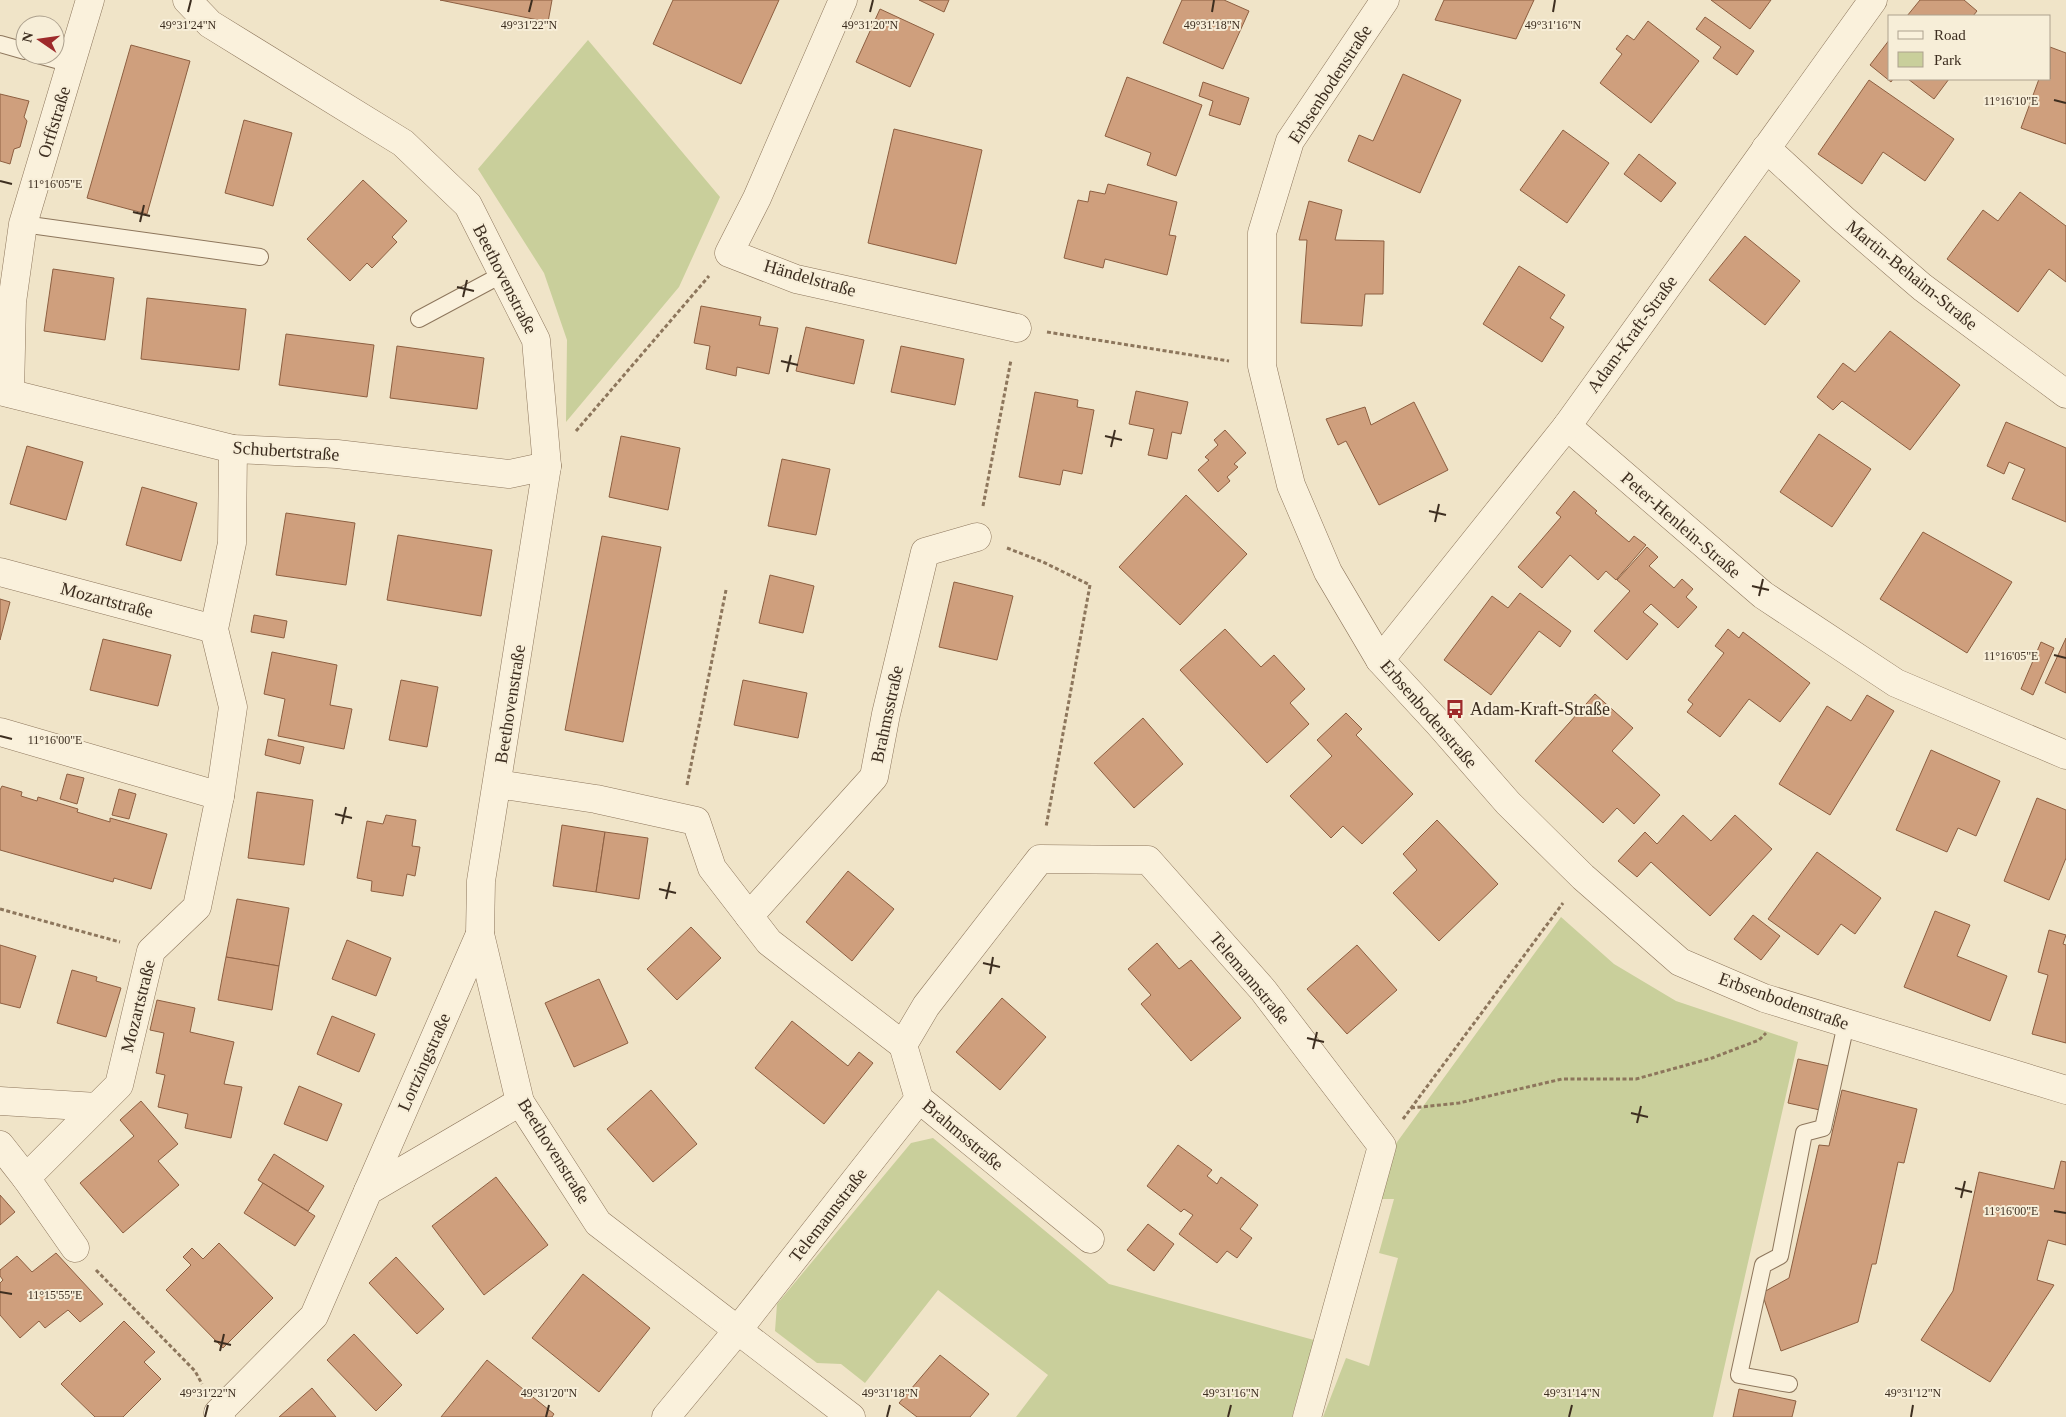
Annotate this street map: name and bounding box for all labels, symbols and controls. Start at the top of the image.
north arrow [15,15,65,65]
legend [1888,15,2051,80]
text: 49°31'24"N [160,18,217,32]
text: 49°31'22"N [501,18,558,32]
text: 49°31'20"N [842,18,899,32]
text: 49°31'18"N [1184,18,1241,32]
text: 49°31'16"N [1525,18,1582,32]
street label: Erbsenbodenstraße [1284,21,1376,147]
text: Road [1934,27,1966,43]
text: N [19,31,36,44]
text: Park [1934,52,1962,68]
street label: Orffstraße [34,84,74,160]
text: 11°16'10"E [1984,94,2038,108]
text: 11°16'05"E [28,177,82,191]
street label: Martin-Behaim-Straße [1842,216,1982,334]
street label: Beethovenstraße [469,221,541,337]
street label: Händelstraße [762,255,858,301]
street label: Adam-Kraft-Straße [1583,272,1681,396]
street label: Schubertstraße [232,437,340,465]
street label: Peter-Henlein-Straße [1617,468,1745,582]
street label: Mozartstraße [59,578,155,622]
street label: Beethovenstraße [491,643,529,765]
text: 11°16'05"E [1984,649,2038,663]
street label: Erbsenbodenstraße [1377,656,1481,772]
street label: Brahmsstraße [867,664,907,764]
bus stop icon: Adam-Kraft-Straße [1444,698,1466,720]
place label: Adam-Kraft-Straße [1470,699,1610,719]
text: 11°16'00"E [28,733,82,747]
street label: Telemannstraße [1206,928,1294,1028]
street label: Mozartstraße [117,958,159,1054]
street label: Erbsenbodenstraße [1716,968,1852,1034]
street label: Lortzingstraße [394,1010,454,1114]
street label: Beethovenstraße [514,1095,594,1207]
street label: Brahmsstraße [919,1096,1007,1174]
street label: Telemannstraße [785,1164,871,1266]
text: 11°16'00"E [1984,1204,2038,1218]
text: 11°15'55"E [28,1288,82,1302]
text: 49°31'22"N [180,1386,237,1400]
text: 49°31'20"N [521,1386,578,1400]
text: 49°31'18"N [862,1386,919,1400]
text: 49°31'16"N [1203,1386,1260,1400]
text: 49°31'14"N [1544,1386,1601,1400]
text: 49°31'12"N [1885,1386,1942,1400]

